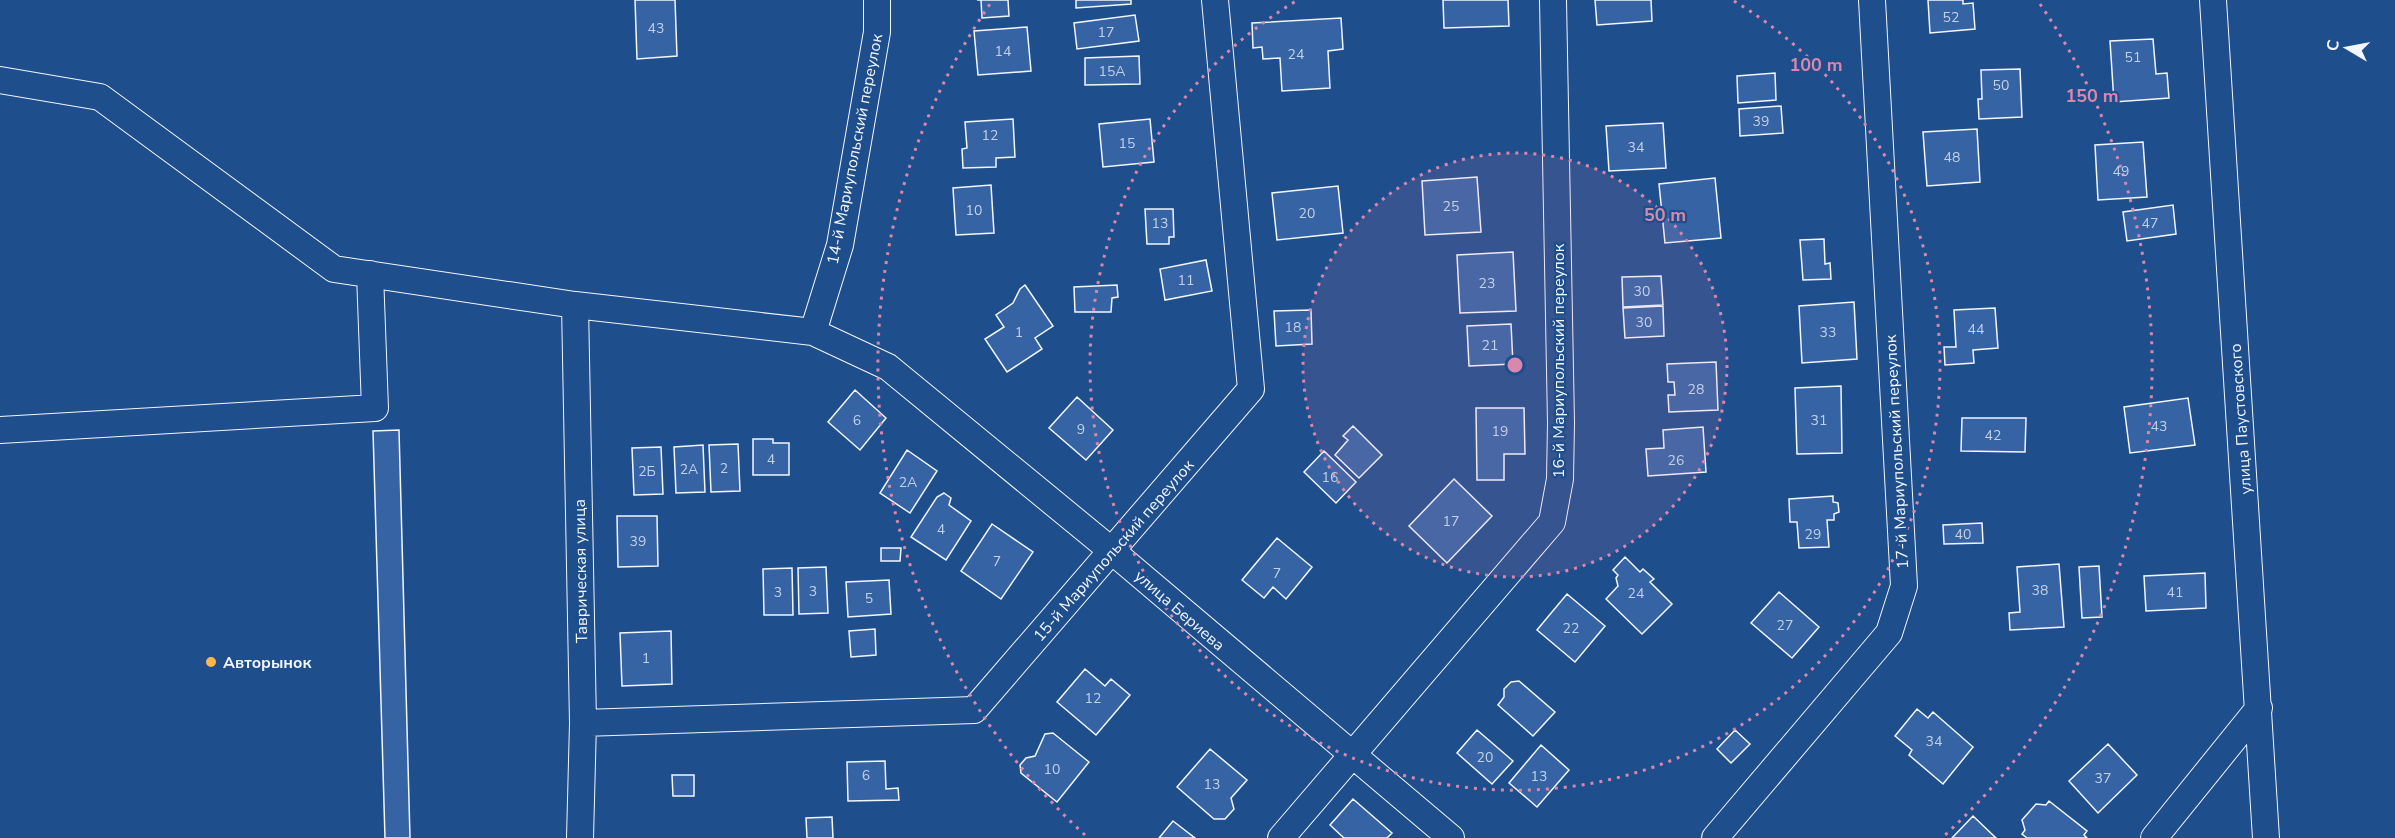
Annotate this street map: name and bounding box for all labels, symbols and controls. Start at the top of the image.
house number: 52 [1943,8,1959,27]
north arrow [2317,18,2377,78]
house number: 43 [648,19,664,38]
house number: 17 [1098,23,1114,42]
street label: 14-й Мариупольский переулок [822,31,888,266]
text: С [2321,38,2345,53]
house number: 14 [995,42,1011,61]
house number: 24 [1288,45,1304,64]
house number: 51 [2125,48,2141,67]
text: 100 m [1789,53,1843,77]
house number: 15А [1098,62,1126,81]
house number: 50 [1993,76,2009,95]
text: 150 m [2065,84,2119,108]
house number: 39 [1753,112,1769,131]
house number: 12 [982,126,998,145]
house number: 15 [1119,134,1135,153]
house number: 34 [1628,138,1644,157]
house number: 48 [1944,148,1960,167]
house number: 49 [2113,162,2129,181]
house number: 25 [1443,197,1459,216]
house number: 10 [966,201,982,220]
text: 50 m [1644,203,1686,227]
house number: 20 [1299,204,1315,223]
house number: 13 [1152,214,1168,233]
house number: 47 [2142,214,2158,233]
street label: 16-й Мариупольский переулок [1548,243,1570,478]
house number: 11 [1178,271,1194,290]
house number: 23 [1479,274,1495,293]
house number: 30 [1634,282,1650,301]
house number: 30 [1636,313,1652,332]
house number: 18 [1285,318,1301,337]
house number: 44 [1968,320,1984,339]
house number: 1 [1015,323,1023,342]
house number: 33 [1820,323,1836,342]
street label: 17-й Мариупольский переулок [1880,334,1914,570]
house number: 21 [1482,336,1498,355]
street label: улица Паустовского [2225,343,2257,495]
centre of rings [1505,355,1525,375]
house number: 28 [1688,380,1704,399]
house number: 6 [853,411,861,430]
house number: 31 [1811,411,1827,430]
house number: 43 [2151,417,2167,436]
house number: 9 [1077,420,1085,439]
house number: 19 [1492,422,1508,441]
house number: 42 [1985,426,2001,445]
house number: 4 [767,450,775,469]
house number: 26 [1668,451,1684,470]
street label: 15-й Мариупольский переулок [1029,455,1199,646]
house number: 2 [720,459,728,478]
house number: 2А [680,460,698,479]
house number: 2Б [638,462,656,481]
house number: 16 [1322,468,1338,487]
house number: 2А [899,473,917,492]
street label: Таврическая улица [569,499,593,643]
house number: 17 [1443,512,1459,531]
house number: 4 [937,520,945,539]
house number: 29 [1805,525,1821,544]
house number: 40 [1955,525,1971,544]
house number: 39 [630,532,646,551]
house number: 7 [993,552,1001,571]
house number: 7 [1273,564,1281,583]
street label: улица Бериева [1130,565,1229,656]
house number: 38 [2032,581,2048,600]
house number: 3 [809,582,817,601]
house number: 3 [774,583,782,602]
house number: 41 [2167,583,2183,602]
house number: 24 [1628,584,1644,603]
house number: 5 [865,589,873,608]
house number: 27 [1777,616,1793,635]
house number: 22 [1563,619,1579,638]
house number: 1 [642,649,650,668]
place label: Авторынок [223,652,312,674]
marker: Авторынок [204,655,218,669]
house number: 12 [1085,689,1101,708]
house number: 34 [1926,732,1942,751]
house number: 20 [1477,748,1493,767]
house number: 10 [1044,760,1060,779]
house number: 6 [862,766,870,785]
house number: 13 [1531,767,1547,786]
house number: 37 [2095,769,2111,788]
house number: 13 [1204,775,1220,794]

